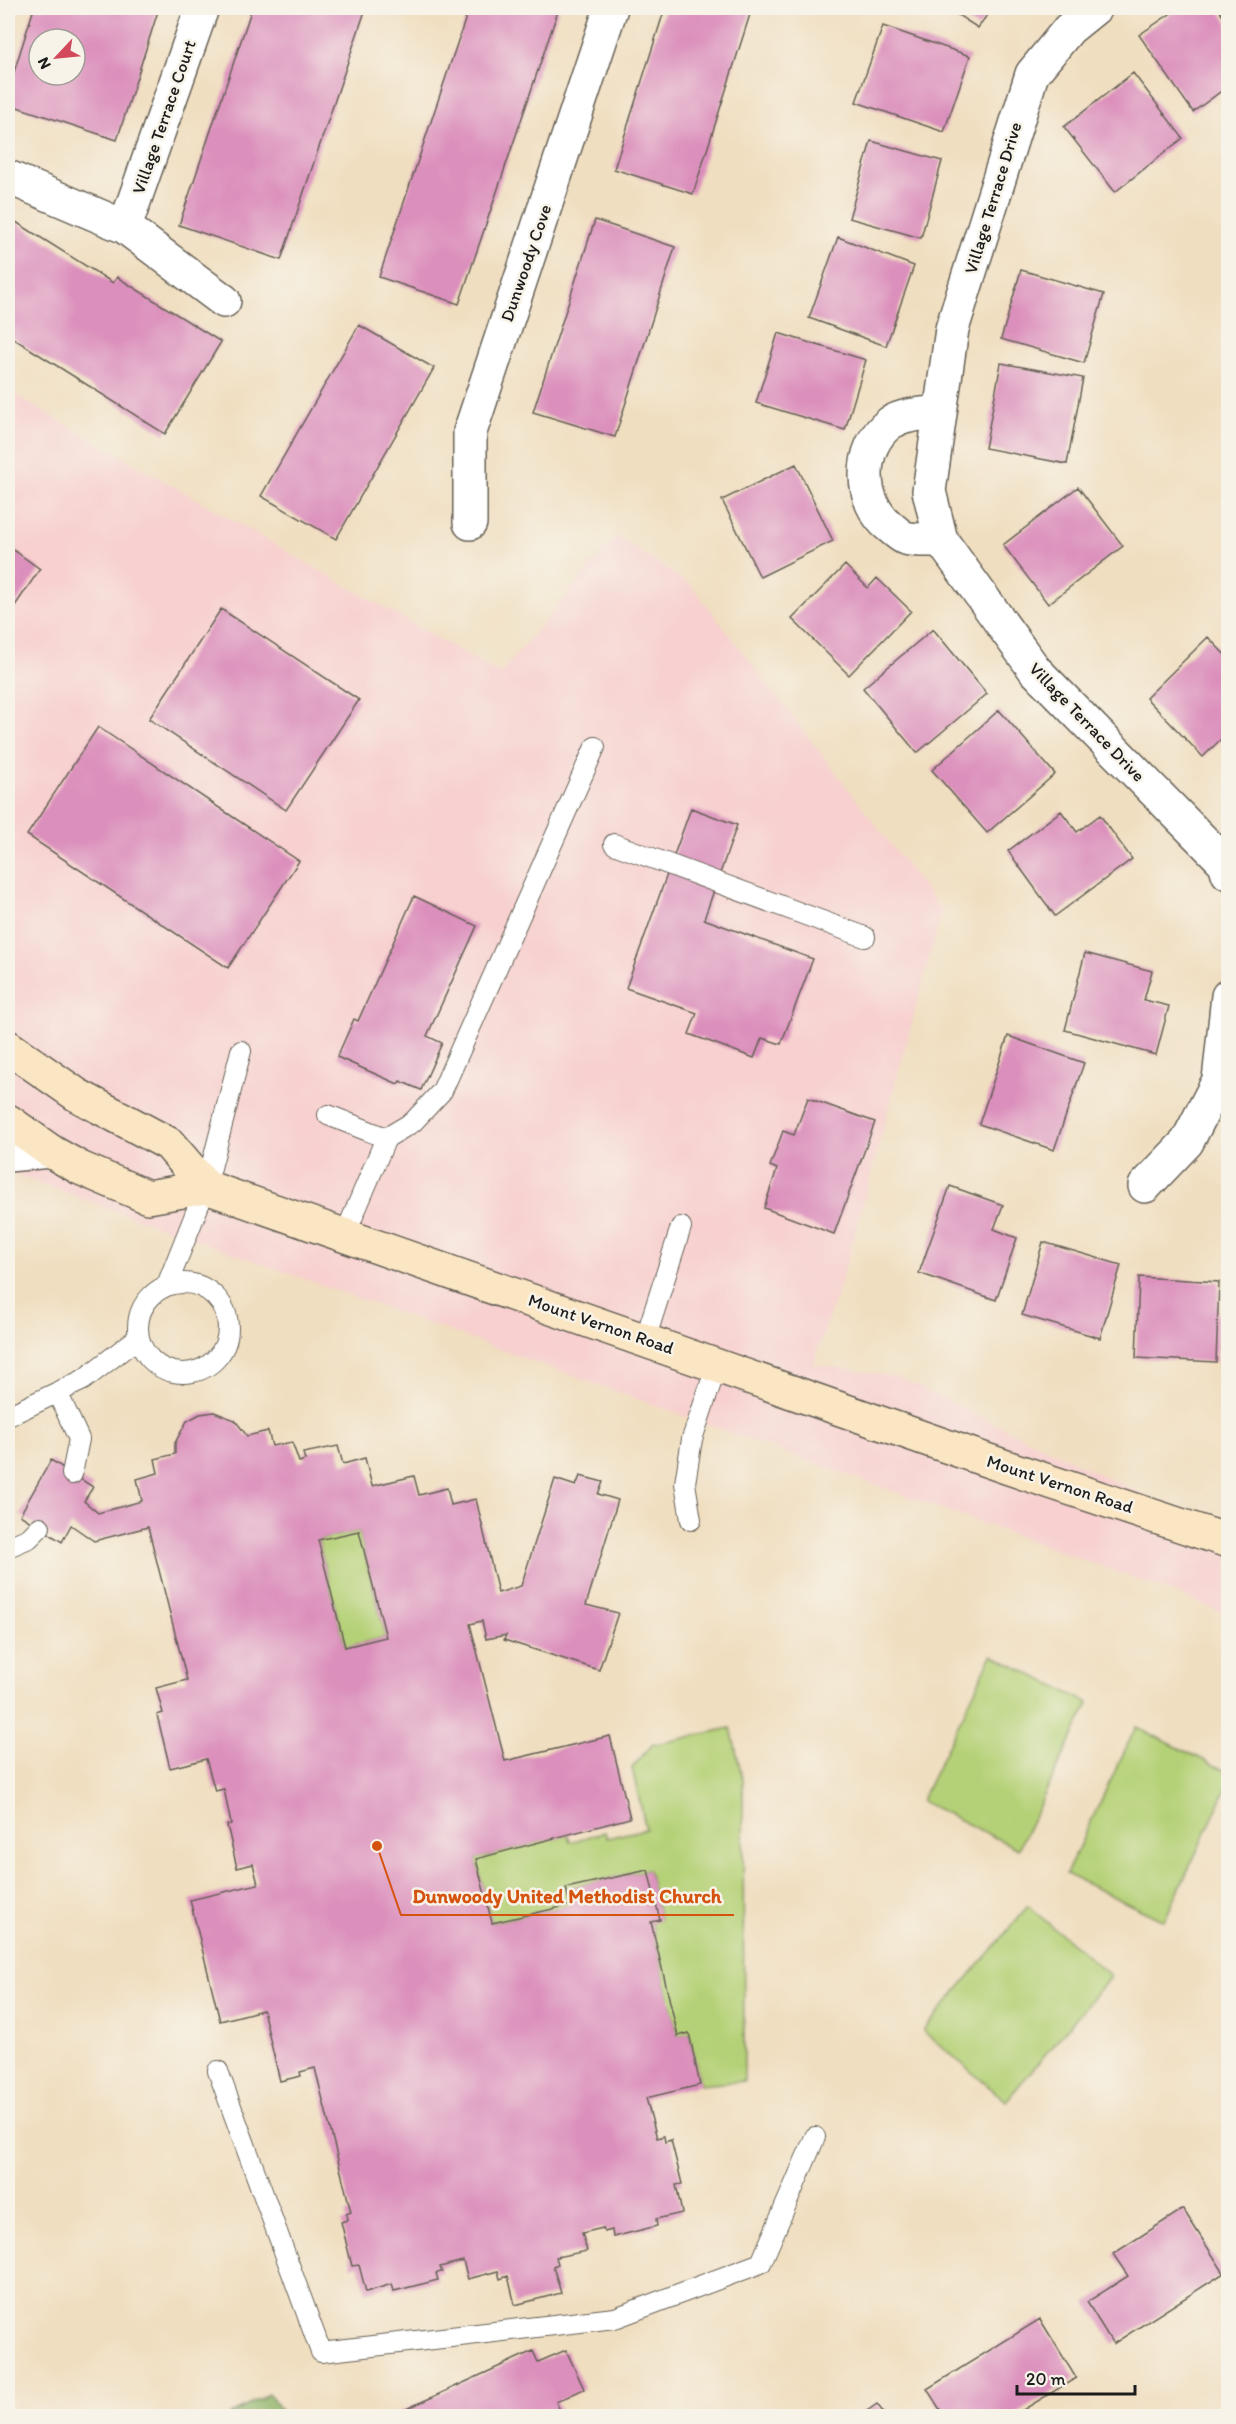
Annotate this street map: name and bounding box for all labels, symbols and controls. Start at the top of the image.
north arrow [27,27,87,87]
street label: Village Terrace Court [127,37,201,197]
text: N [33,54,55,72]
street label: Village Terrace Drive [959,119,1027,277]
street label: Dunwoody Cove [496,201,556,325]
street label: Village Terrace Drive [1024,658,1150,786]
street label: Mount Vernon Road [525,1289,677,1359]
street label: Mount Vernon Road [984,1450,1136,1518]
callout: Dunwoody United Methodist Church [401,1877,734,1915]
text: Dunwoody United Methodist Church [412,1884,722,1909]
scale bar [1017,2358,1136,2396]
text: 20 m [1026,2368,1066,2390]

